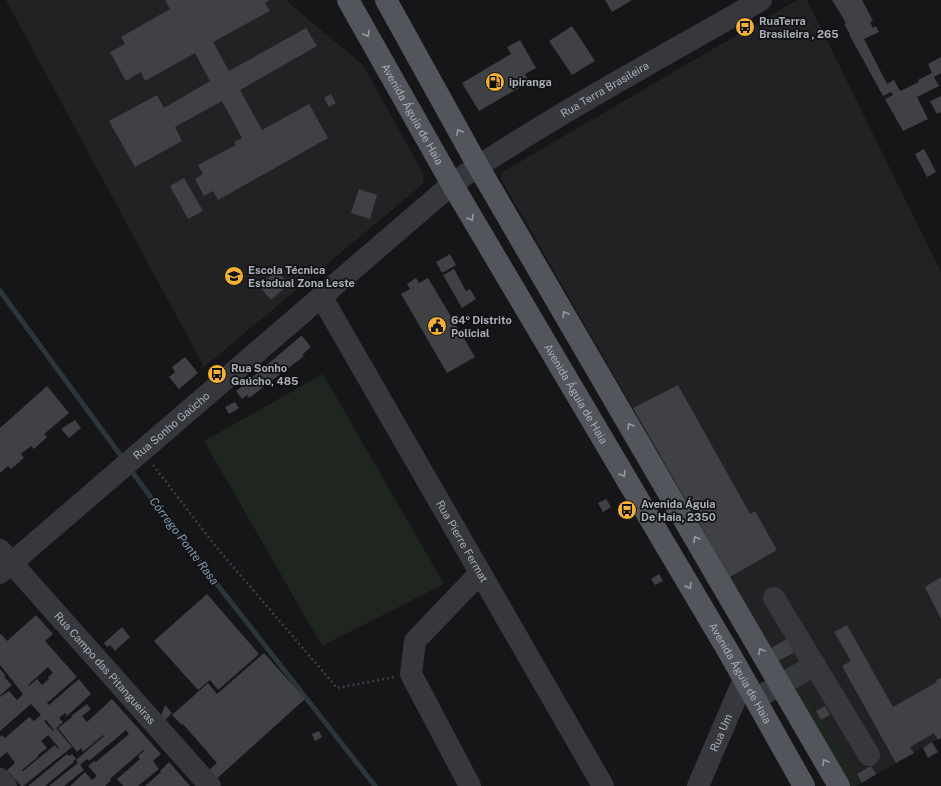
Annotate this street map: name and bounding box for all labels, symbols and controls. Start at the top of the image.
place label: RuaTerra Brasileira , 265 [759,15,839,40]
bus stop icon: RuaTerra Brasileira , 265 [734,16,756,38]
one-way arrow [362,30,370,37]
street label: Rua Terra Brasileira [558,59,651,120]
street label: Avenida Águia de Haia [379,61,446,167]
fuel station icon: ipiranga [484,71,506,93]
place label: ipiranga [509,76,552,88]
one-way arrow [457,129,464,136]
one-way arrow [467,214,474,221]
place label: Escola Técnica Estadual Zona Leste [248,264,355,289]
school or university icon: Escola Técnica Estadual Zona Leste [223,265,245,287]
one-way arrow [562,311,569,318]
place label: 64º Distrito Policial [451,314,512,339]
public building icon: 64º Distrito Policial [426,315,448,337]
street label: Avenida Águia de Haia [542,342,610,446]
place label: Rua Sonho Gaúcho, 485 [231,362,298,387]
bus stop icon: Rua Sonho Gaúcho, 485 [206,363,228,385]
street label: Rua Sonho Gaúcho [131,389,212,462]
one-way arrow [628,423,635,431]
one-way arrow [619,470,626,477]
water label: Córrego Ponte Rasa [146,494,222,588]
place label: Avenida Águia De Haia, 2350 [641,497,716,523]
street label: Rua Pierre Fermat [434,498,490,584]
bus stop icon: Avenida Águia De Haia, 2350 [616,499,638,521]
one-way arrow [693,536,700,543]
one-way arrow [685,582,692,589]
street label: Rua Campo das Pitangueiras [52,610,158,727]
street label: Avenida Águia de Haia [707,620,774,726]
one-way arrow [759,648,766,655]
street label: Rua Um [708,712,734,753]
one-way arrow [822,758,830,766]

